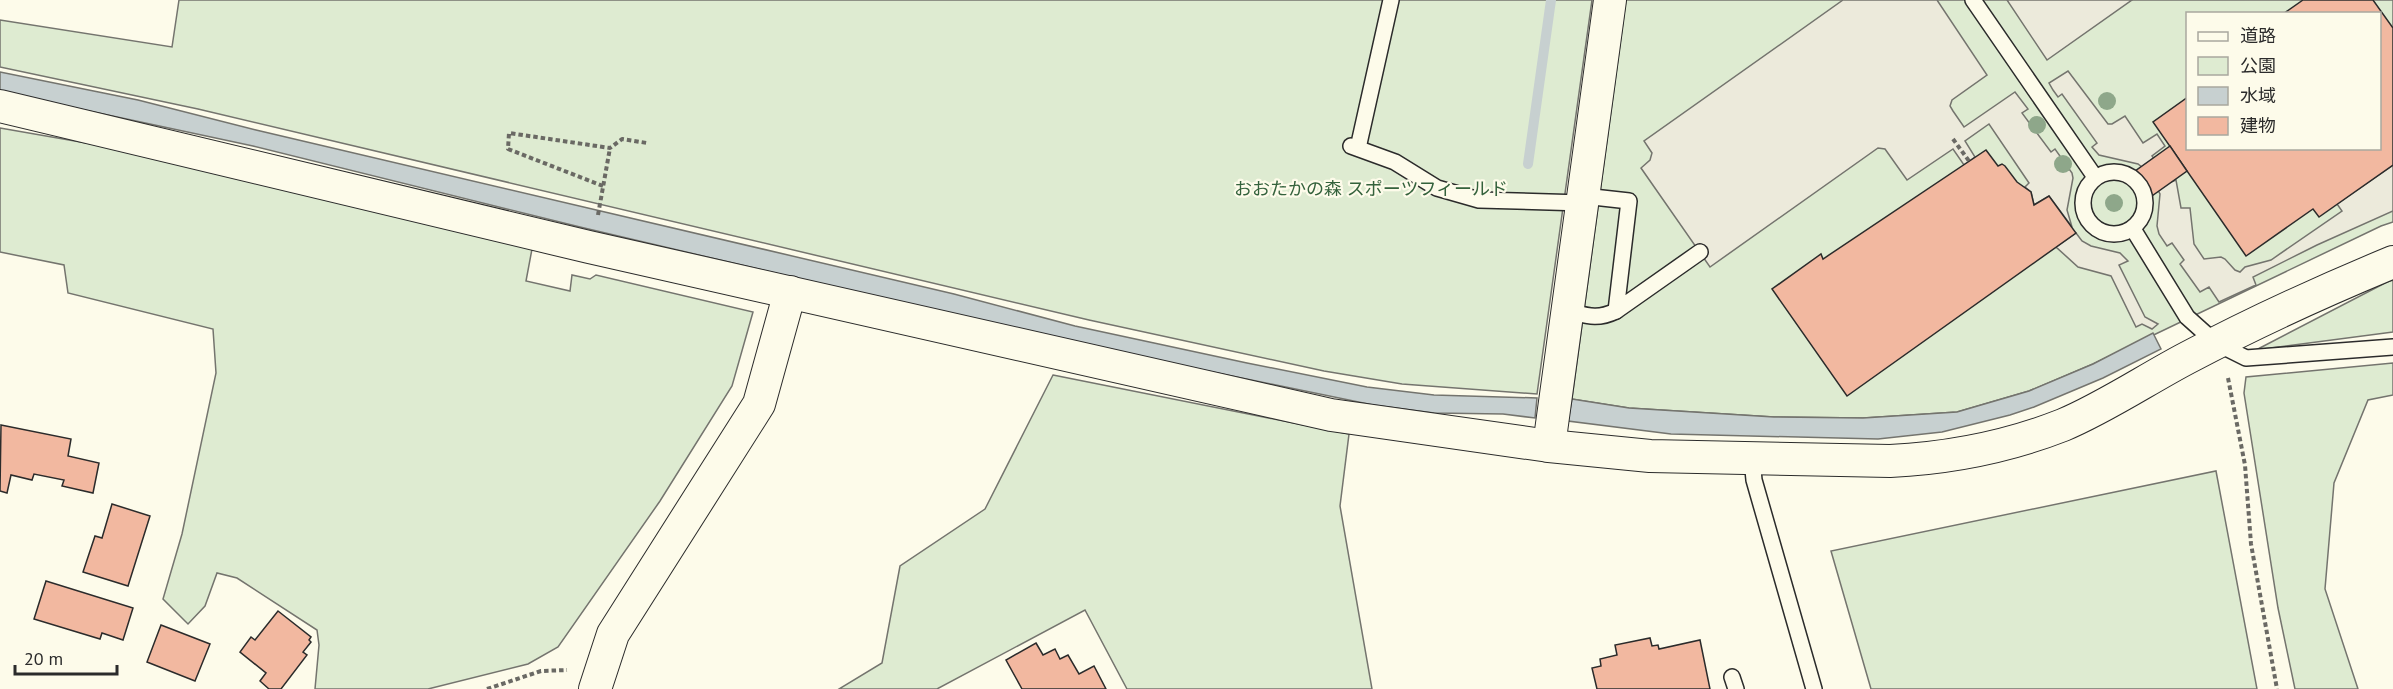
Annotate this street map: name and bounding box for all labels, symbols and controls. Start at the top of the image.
legend [2186,12,2381,150]
text: 道路 [2240,24,2276,47]
text: 公園 [2240,54,2276,77]
text: 水域 [2240,84,2276,107]
text: 建物 [2240,114,2276,137]
park label: おおたかの森 スポーツフィールド [1234,177,1508,200]
scale bar [15,638,117,676]
text: 20 m [24,647,63,670]

